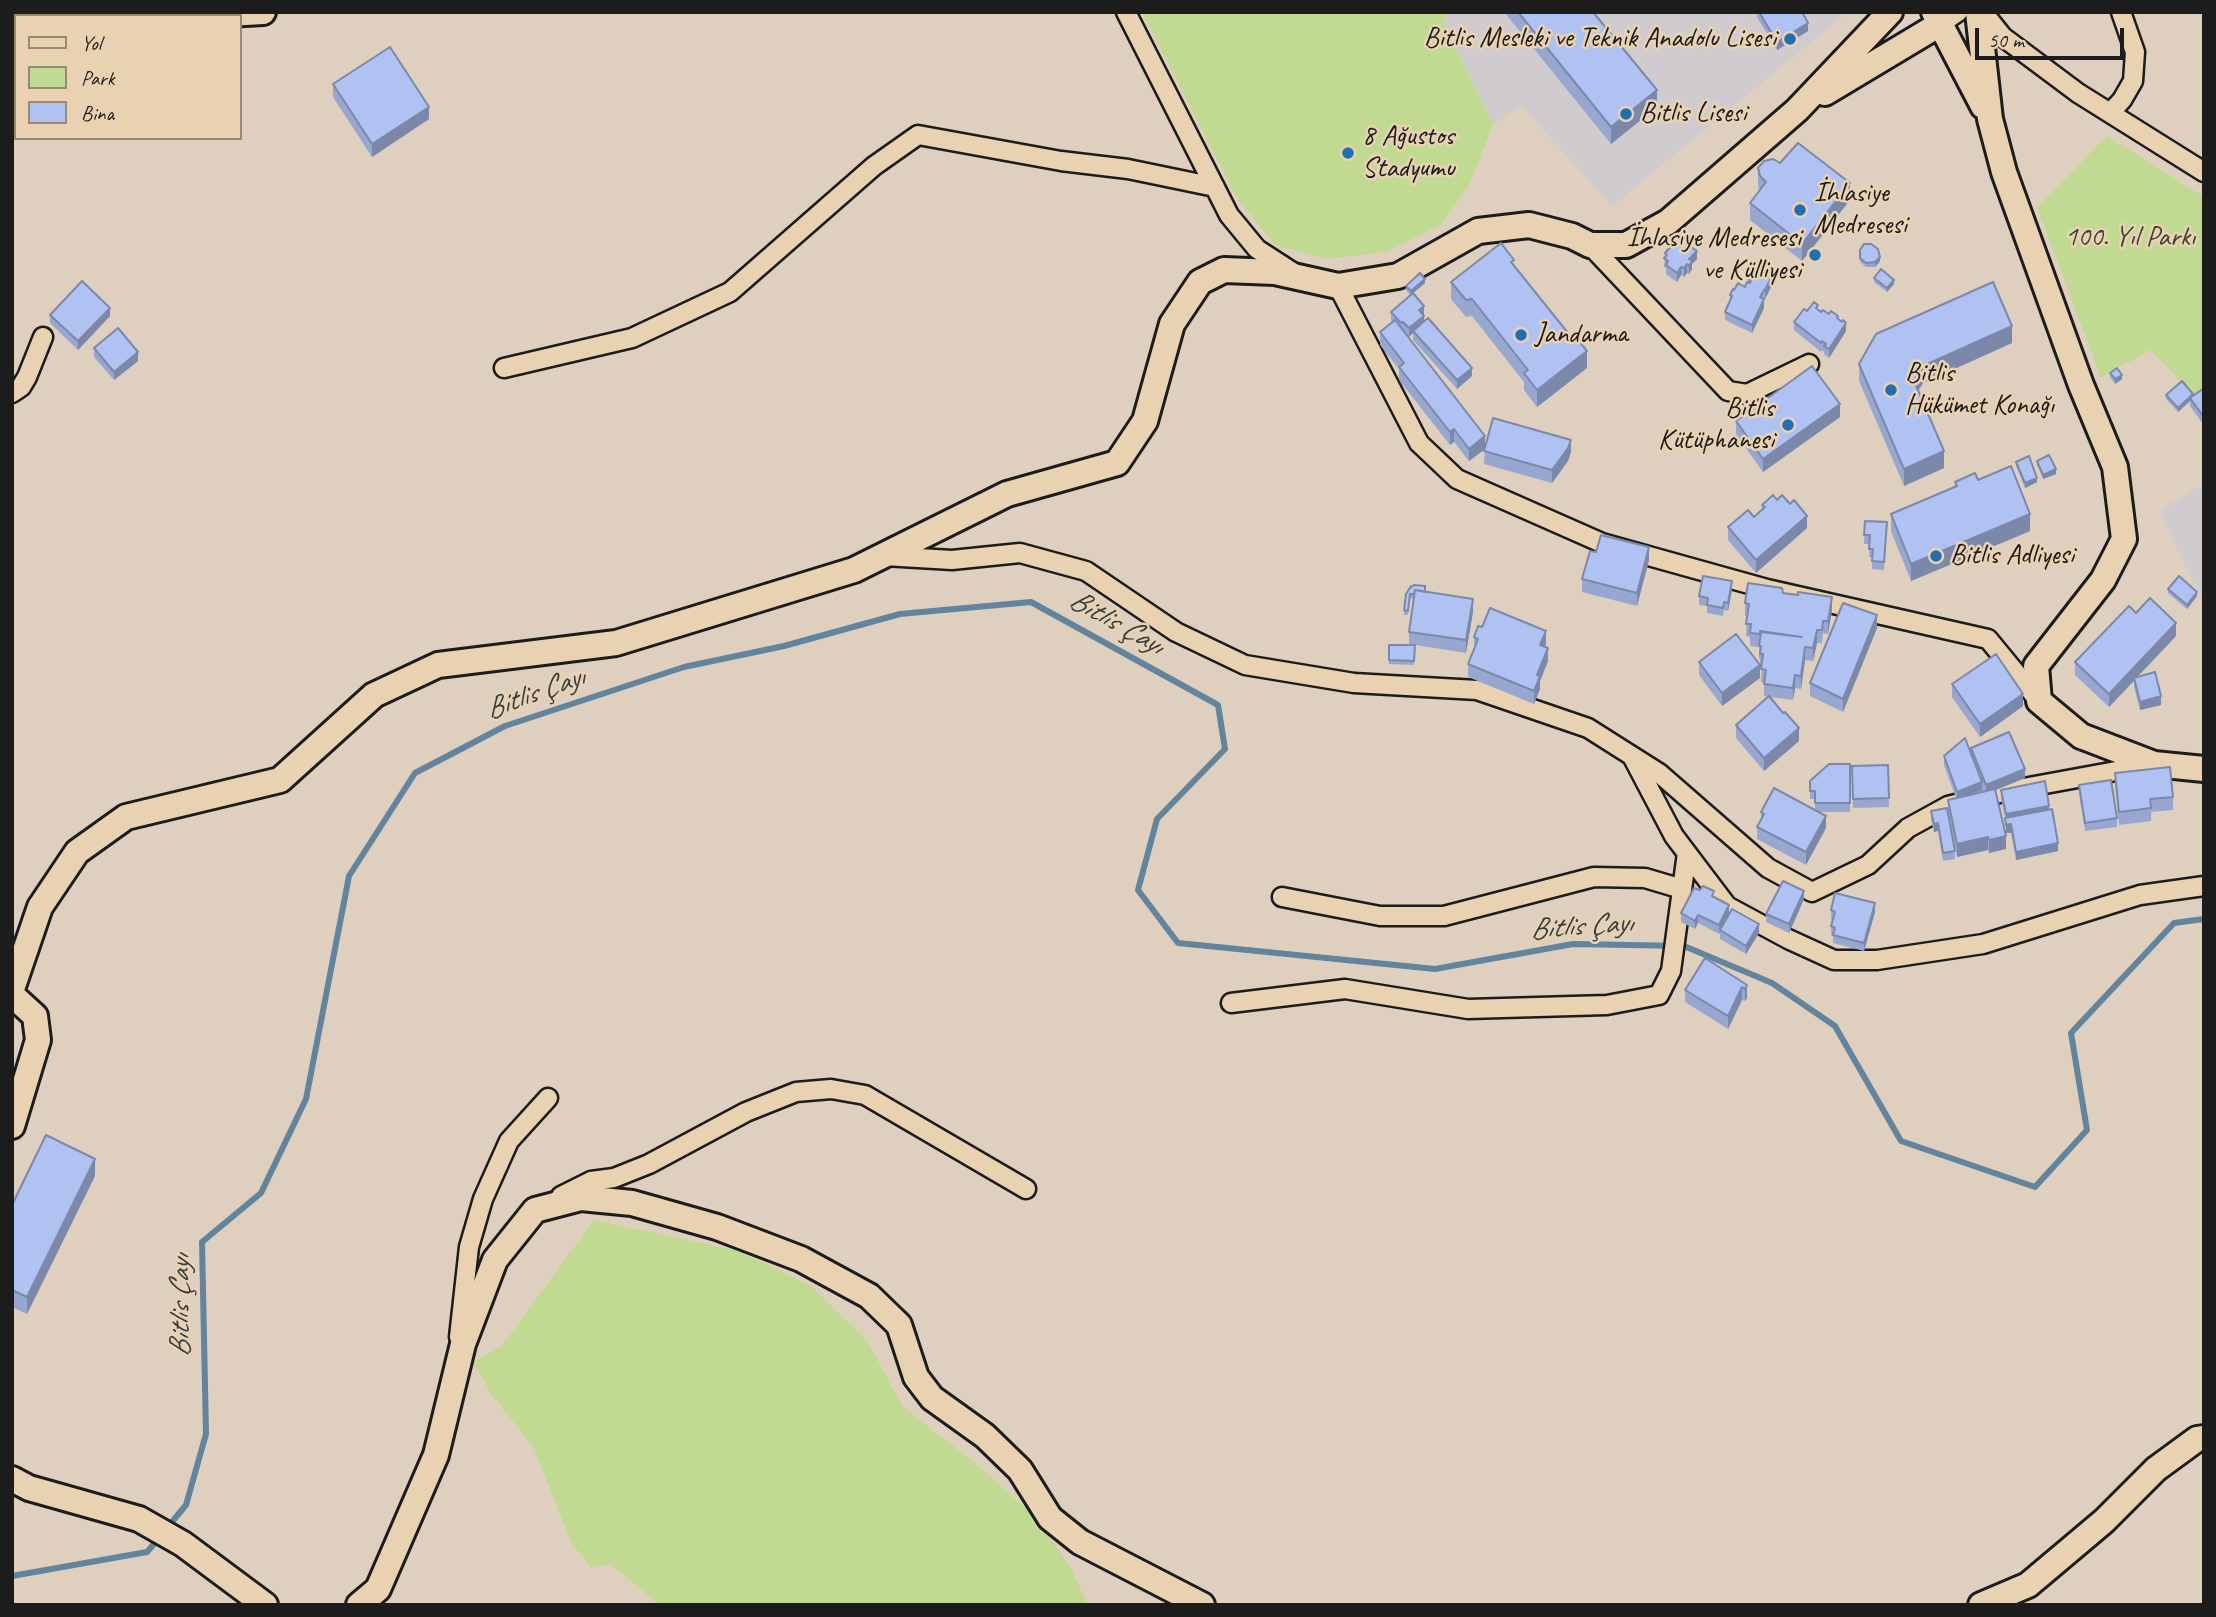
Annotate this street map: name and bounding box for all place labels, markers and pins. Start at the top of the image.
place label: Bitlis Mesleki ve Teknik Anadolu Lisesi [1424,22,1776,56]
marker: Bitlis Mesleki ve Teknik Anadolu Lisesi [1782,31,1798,47]
place label: Bitlis Lisesi [1640,97,1747,131]
marker: Bitlis Lisesi [1618,106,1634,122]
place label: 8 Ağustos Stadyumu [1362,120,1455,186]
marker: 8 Ağustos Stadyumu [1340,145,1356,161]
place label: İhlasiye Medresesi [1814,177,1907,243]
marker: İhlasiye Medresesi [1792,202,1808,218]
place label: İhlasiye Medresesi ve Külliyesi [1627,222,1801,288]
marker: İhlasiye Medresesi ve Külliyesi [1807,247,1823,263]
place label: Jandarma [1535,318,1628,352]
marker: Jandarma [1513,327,1529,343]
place label: Bitlis Hükümet Konağı [1905,357,2054,423]
marker: Bitlis Hükümet Konağı [1883,382,1899,398]
place label: Bitlis Kütüphanesi [1658,392,1774,458]
marker: Bitlis Kütüphanesi [1780,417,1796,433]
place label: Bitlis Adliyesi [1950,539,2074,573]
marker: Bitlis Adliyesi [1928,548,1944,564]

